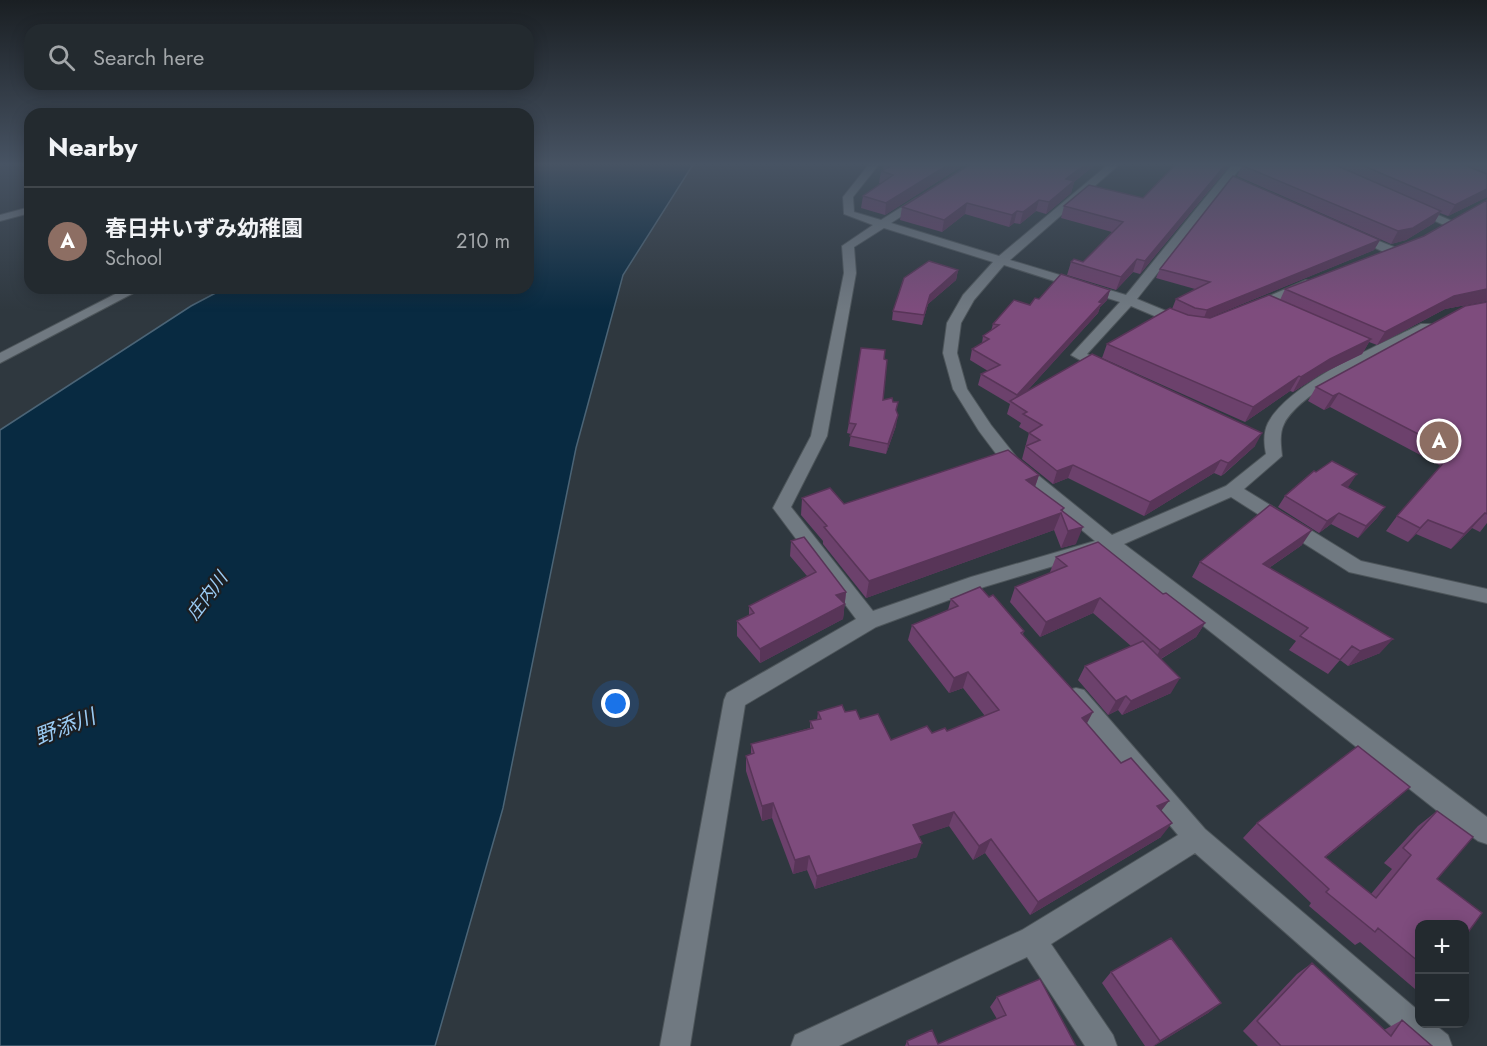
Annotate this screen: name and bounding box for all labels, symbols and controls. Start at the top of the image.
search box [24,24,534,90]
icon: search [45,41,78,74]
text: Search here [93,41,204,73]
text: Nearby [48,128,137,166]
text: 春日井いずみ幼稚園 [105,212,303,244]
text: A [60,227,75,256]
text: 210 m [456,227,510,256]
text: School [105,244,162,273]
pin: A [1420,418,1458,464]
water label: 庄内川 [180,565,235,625]
your location [601,689,630,718]
water label: 野添川 [30,701,102,752]
map controls [1415,920,1469,1028]
button: + [1415,920,1469,974]
button: − [1415,974,1469,1028]

